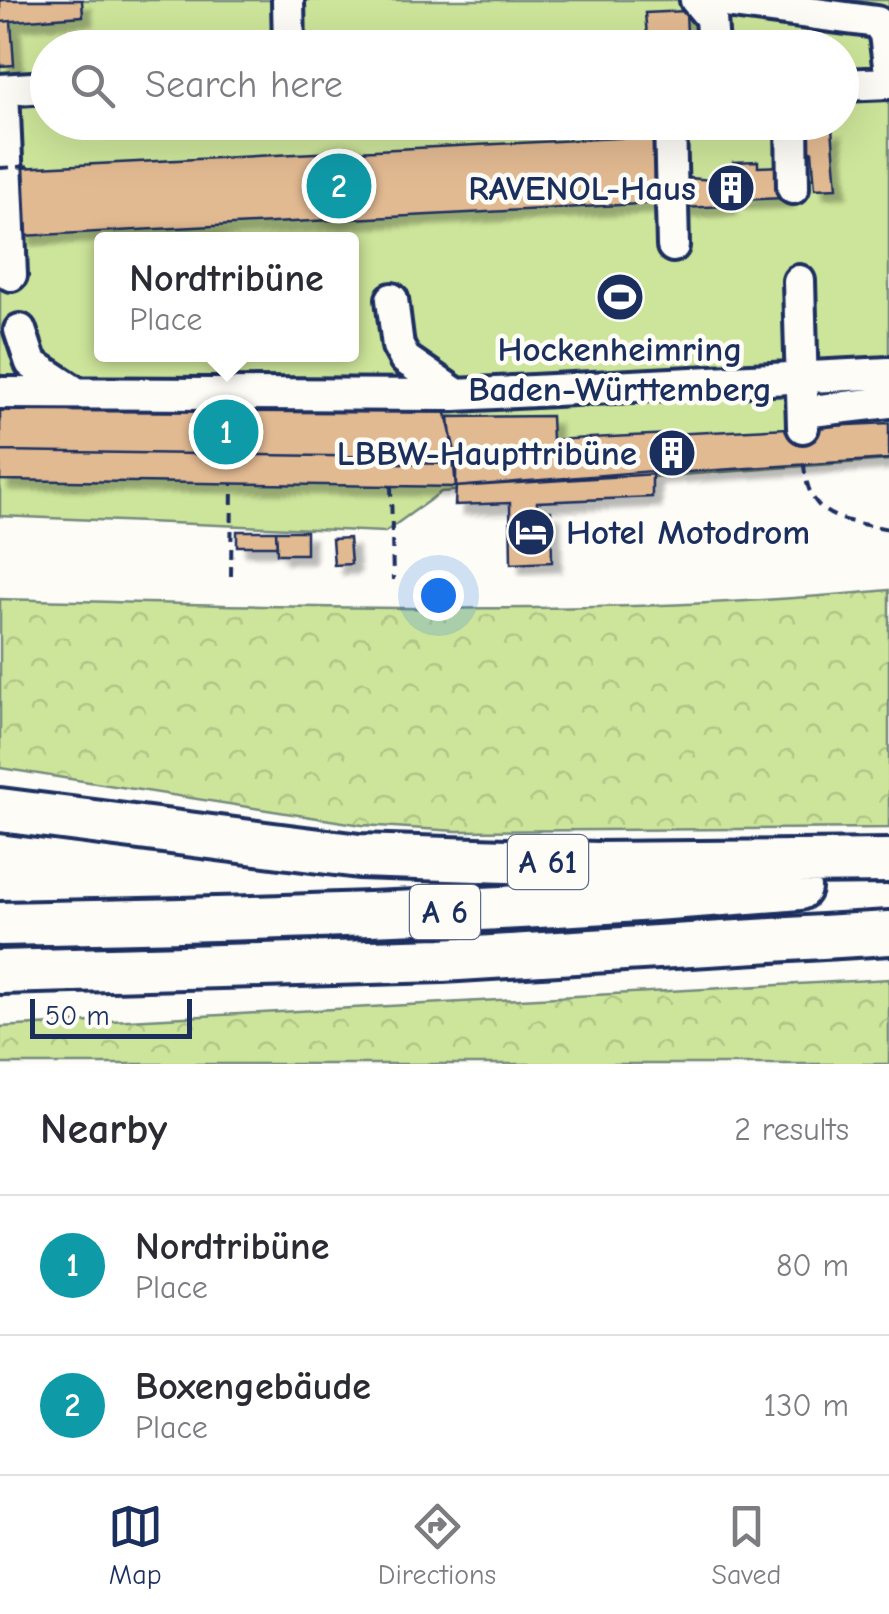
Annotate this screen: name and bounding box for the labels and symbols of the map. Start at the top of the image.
pin: 2 [306,148,372,224]
building icon: RAVENOL-Haus [705,162,757,214]
place label: RAVENOL-Haus [468,168,696,209]
sports icon: Hockenheimring Baden-Württemberg [594,271,646,323]
place label: Hockenheimring Baden-Württemberg [468,329,772,410]
pin: 1 [194,394,258,470]
building icon: LBBW-Haupttribüne [646,427,698,479]
place label: LBBW-Haupttribüne [337,433,637,474]
hotel icon: Hotel Motodrom [505,506,557,558]
place label: Hotel Motodrom [566,512,810,553]
your location [413,570,464,621]
road number: A 61 [508,835,588,889]
road number: A 6 [410,885,480,939]
scale bar [30,994,192,1038]

